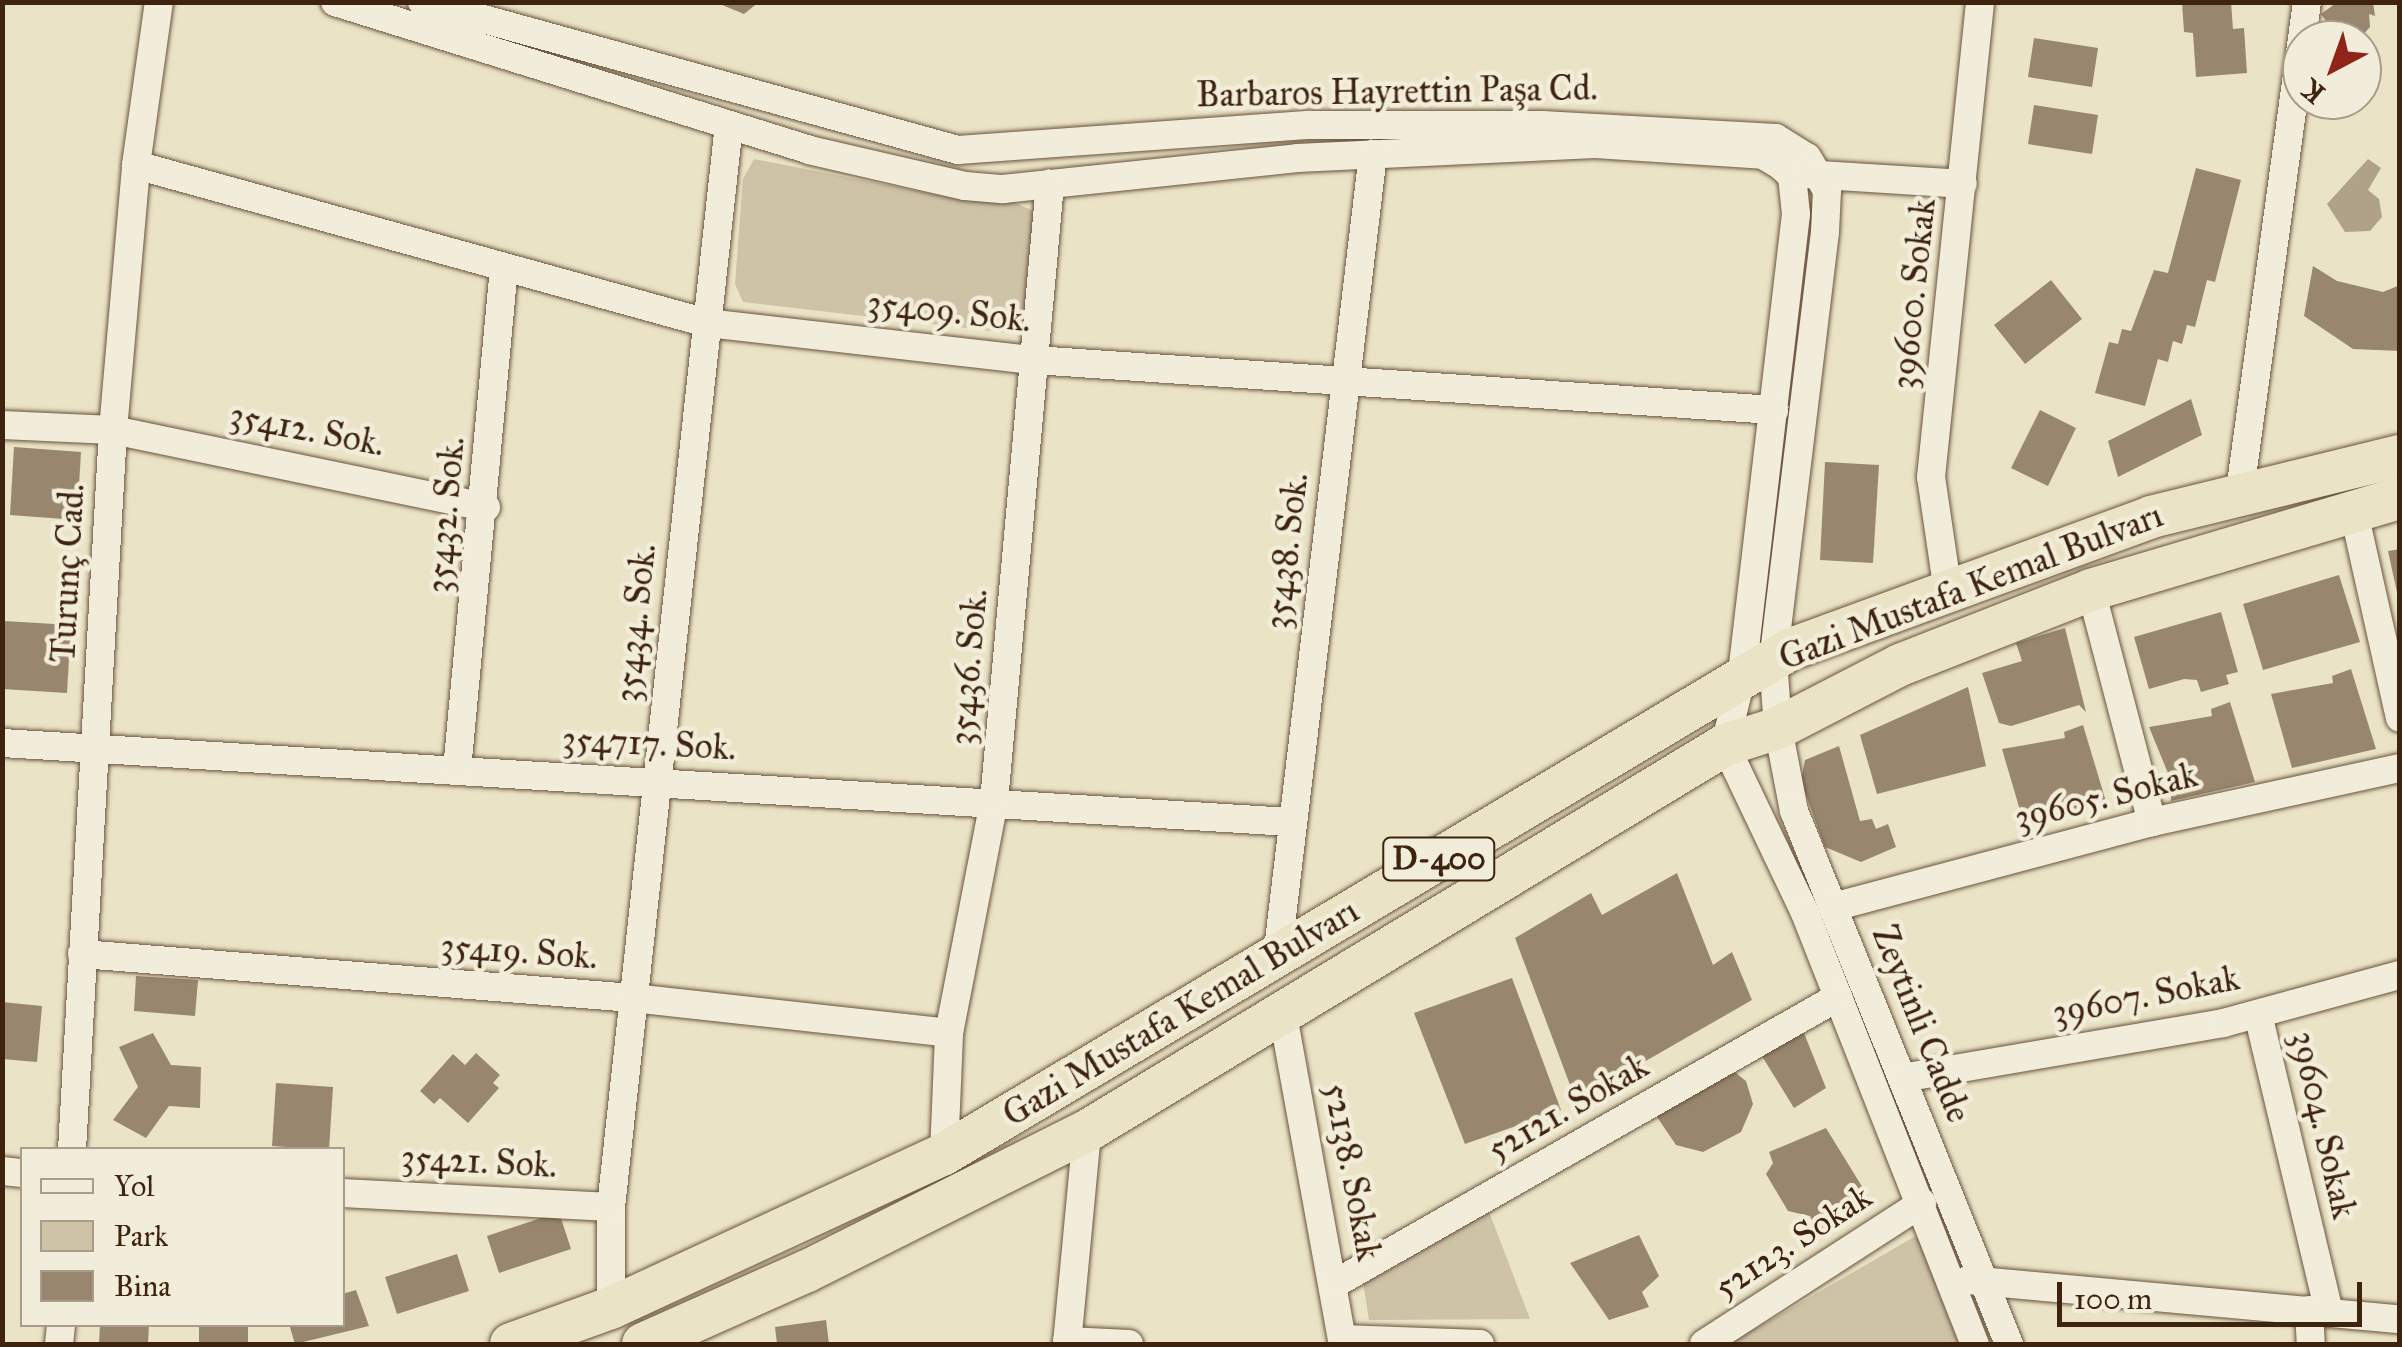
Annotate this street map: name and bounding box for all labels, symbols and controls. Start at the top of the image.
north arrow [2282,20,2382,120]
street label: Barbaros Hayrettin Paşa Cd. [1196,68,1598,116]
text: K [2294,72,2332,111]
street label: 39600. Sokak [1883,197,1945,391]
street label: 35409. Sok. [865,283,1033,341]
street label: 35412. Sok. [226,394,388,466]
street label: 35432. Sok. [418,435,474,595]
street label: 35438. Sok. [1257,470,1317,632]
street label: Turunç Cad. [42,483,94,663]
street label: Gazi Mustafa Kemal Bulvarı [1773,494,2169,680]
street label: 35434. Sok. [607,542,665,704]
street label: 35436. Sok. [941,587,997,747]
street label: 354717. Sok. [561,718,737,770]
street label: 39605. Sokak [2010,754,2202,840]
road number: D-400 [1382,832,1496,886]
street label: Gazi Mustafa Kemal Bulvarı [996,890,1366,1136]
street label: Zeytinli Cadde [1862,919,1980,1129]
street label: 35419. Sok. [439,926,599,978]
street label: 39607. Sokak [2049,957,2243,1035]
street label: 39604. Sokak [2281,1027,2365,1223]
street label: 52121. Sokak [1480,1045,1656,1171]
street label: 52138. Sokak [1314,1080,1390,1264]
street label: 35421. Sok. [400,1137,558,1187]
legend [20,1147,345,1327]
text: Yol [114,1168,154,1204]
street label: 52123. Sokak [1707,1176,1879,1308]
text: Park [114,1218,168,1254]
scale bar [2062,1262,2367,1324]
text: Bina [114,1268,171,1304]
text: 100 m [2074,1281,2152,1317]

